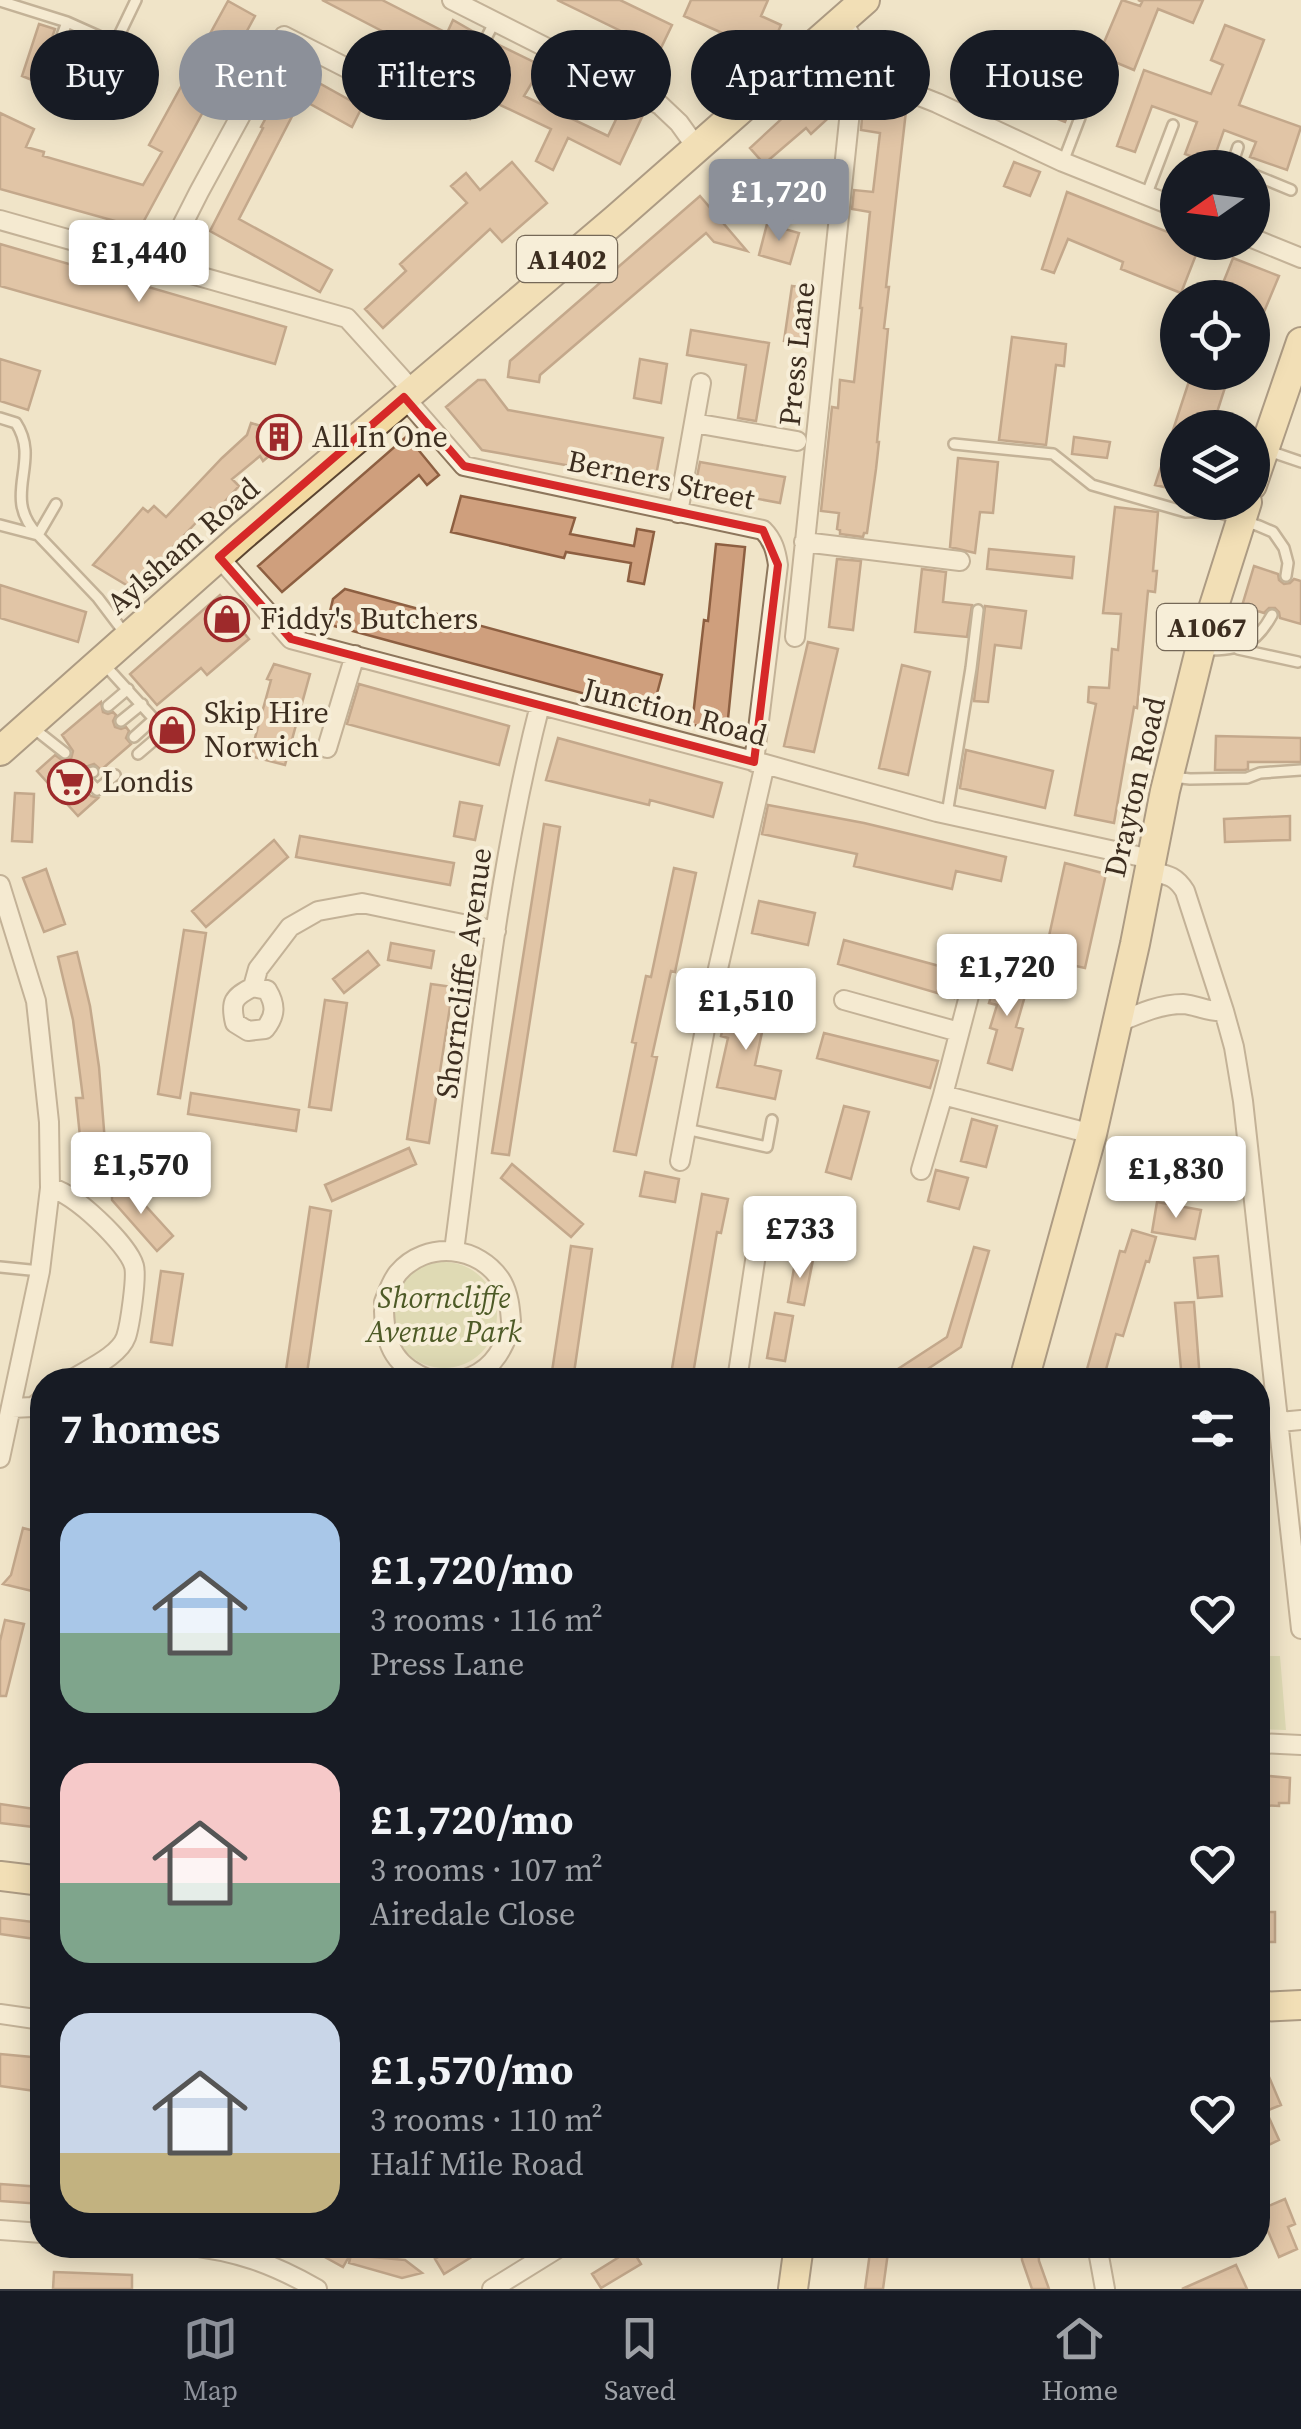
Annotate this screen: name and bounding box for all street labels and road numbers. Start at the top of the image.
road number: A1402 [517,236,617,282]
street label: Press Lane [769,280,824,428]
street label: Berners Street [564,440,759,519]
street label: Aylsham Road [98,468,268,623]
road number: A1067 [1157,604,1257,650]
street label: Junction Road [578,667,772,756]
street label: Drayton Road [1094,693,1175,881]
street label: Shorncliffe Avenue [426,845,501,1101]

